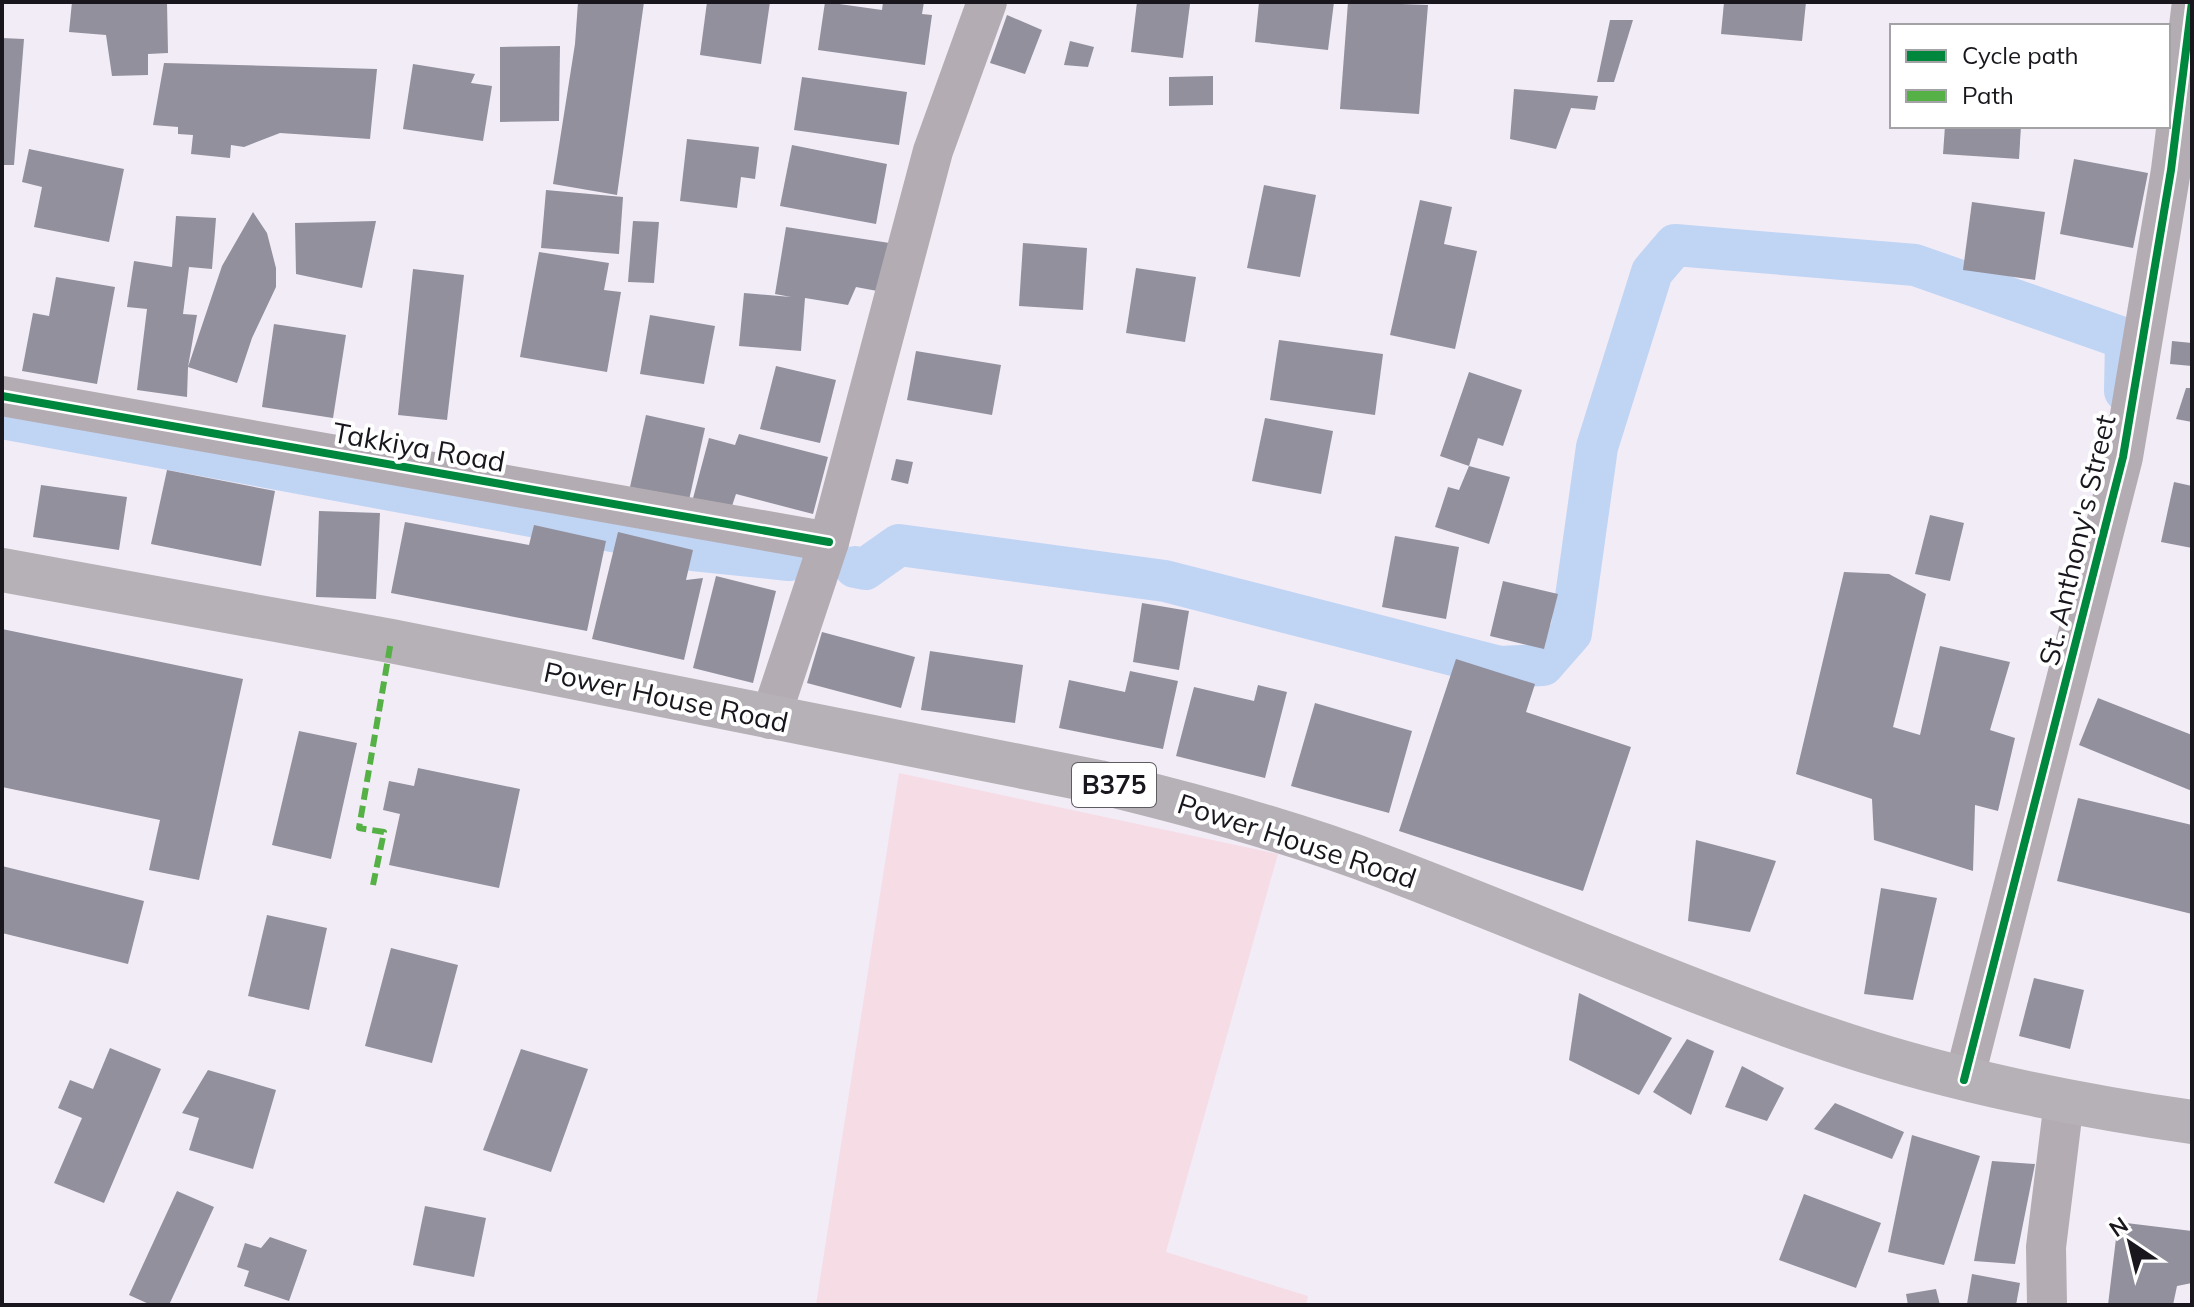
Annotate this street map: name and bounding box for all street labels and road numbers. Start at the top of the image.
street label: St. Anthony's Street [2031,411,2122,669]
street label: Takkiya Road [330,414,508,479]
street label: Power House Road [541,654,791,740]
road number: B375 [1072,763,1156,807]
street label: Power House Road [1173,785,1421,896]

